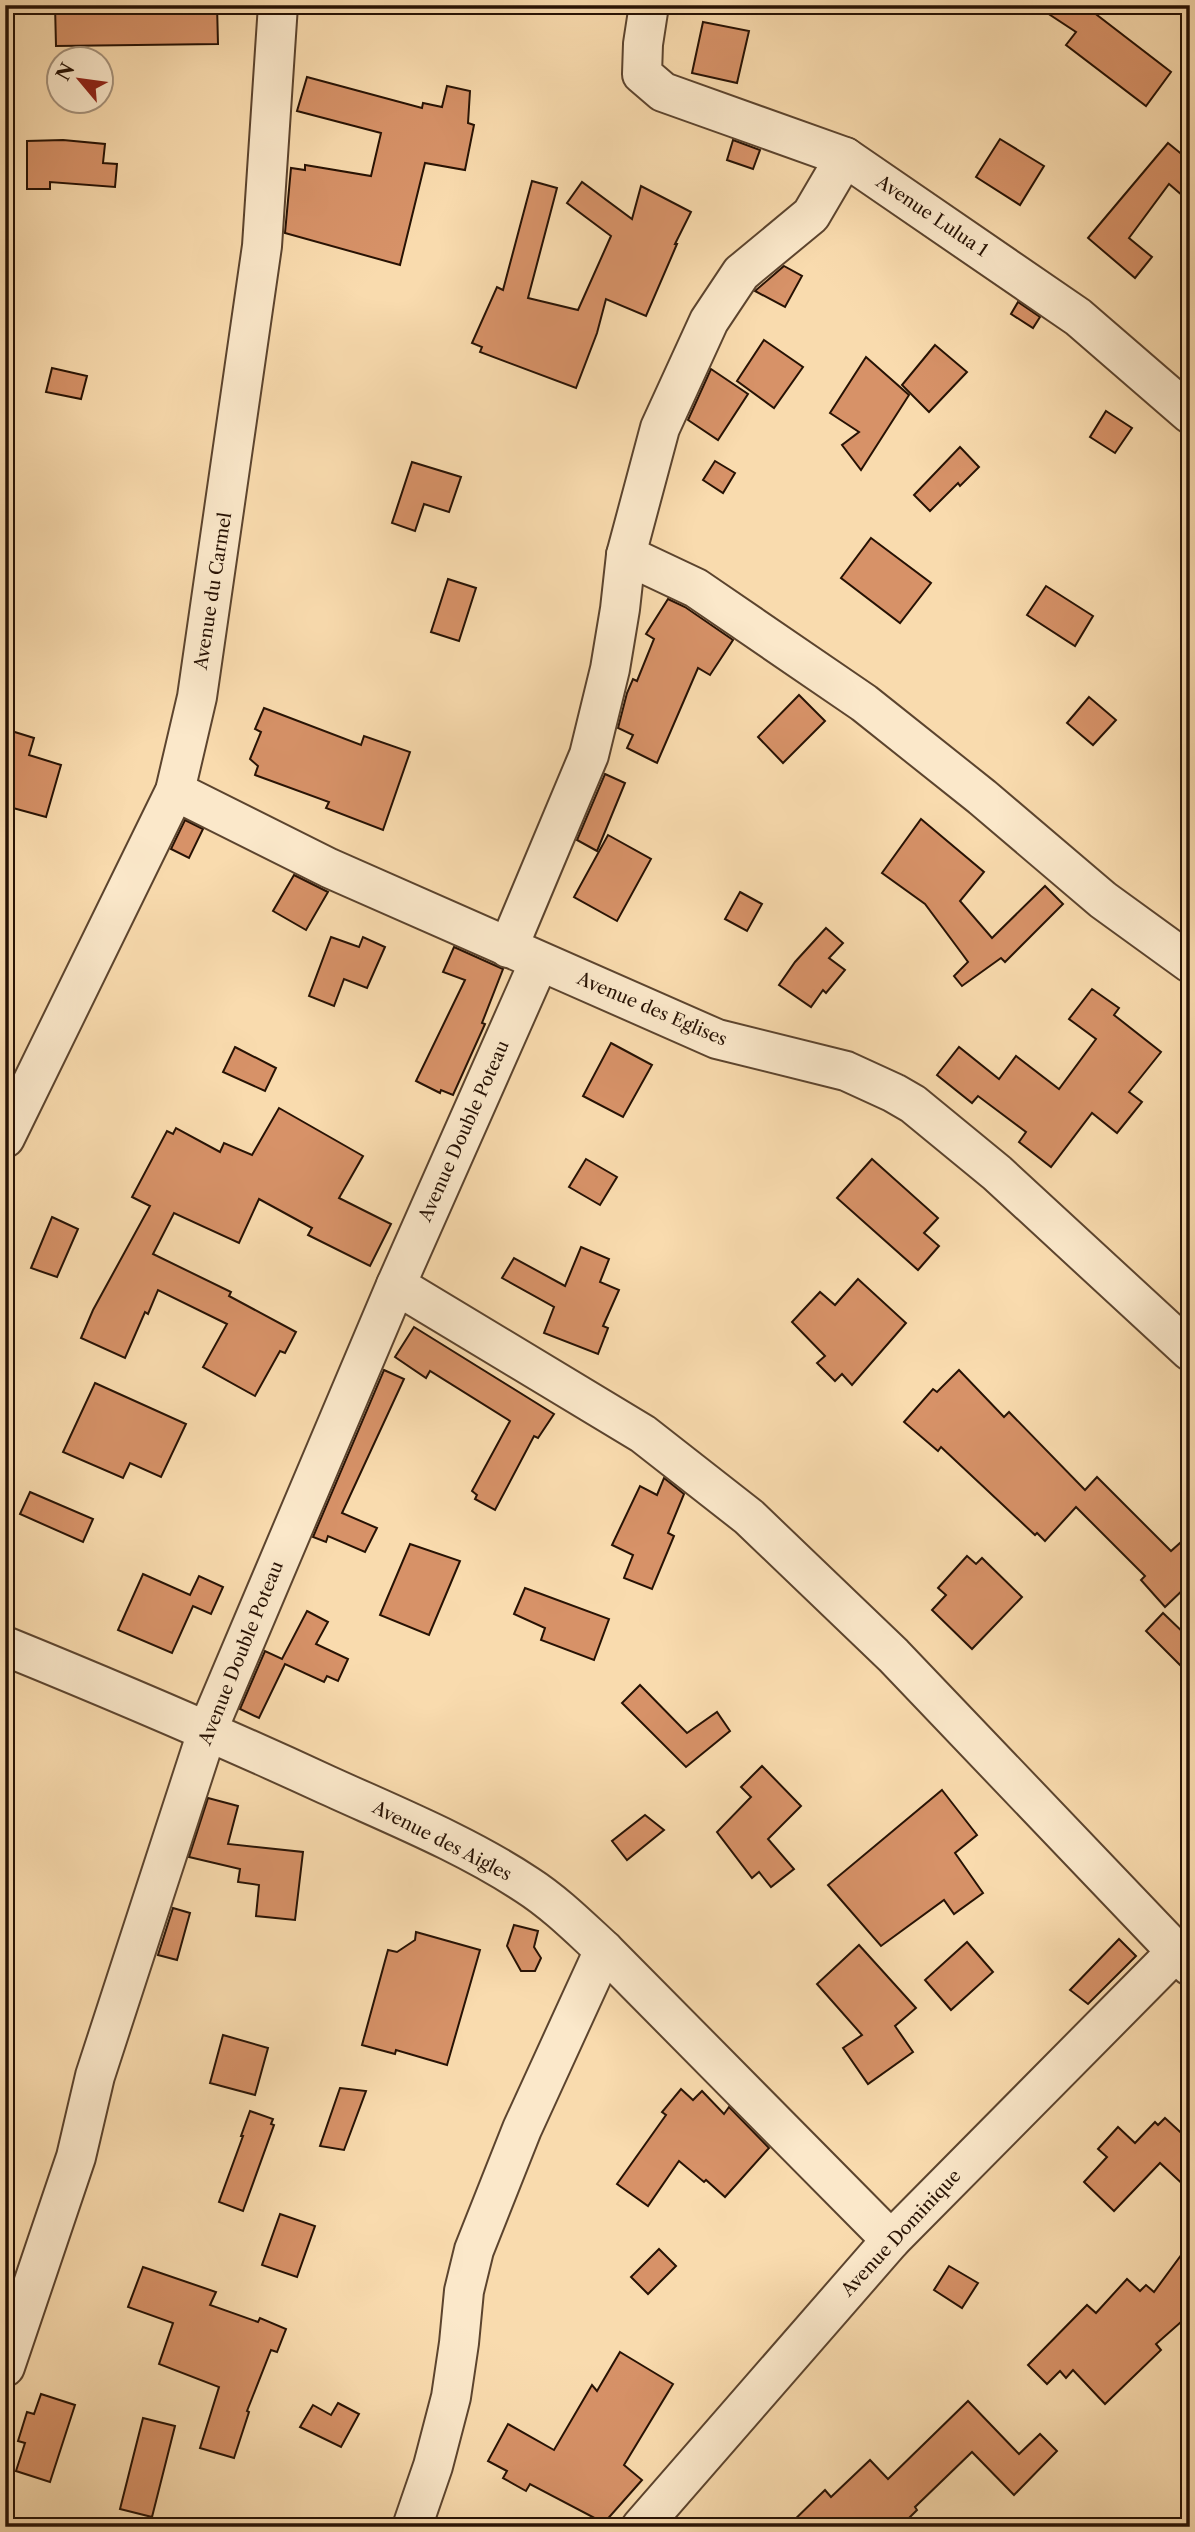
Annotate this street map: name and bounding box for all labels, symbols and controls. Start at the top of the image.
north arrow [46,46,116,116]
text: N [52,59,80,85]
street label: Avenue Lulua 1 [871,170,992,262]
street label: Avenue du Carmel [190,511,236,672]
street label: Avenue des Eglises [573,967,730,1051]
street label: Avenue Double Poteau [414,1037,514,1226]
street label: Avenue Double Poteau [194,1558,288,1749]
street label: Avenue des Aigles [368,1796,515,1886]
street label: Avenue Dominique [836,2165,965,2302]

